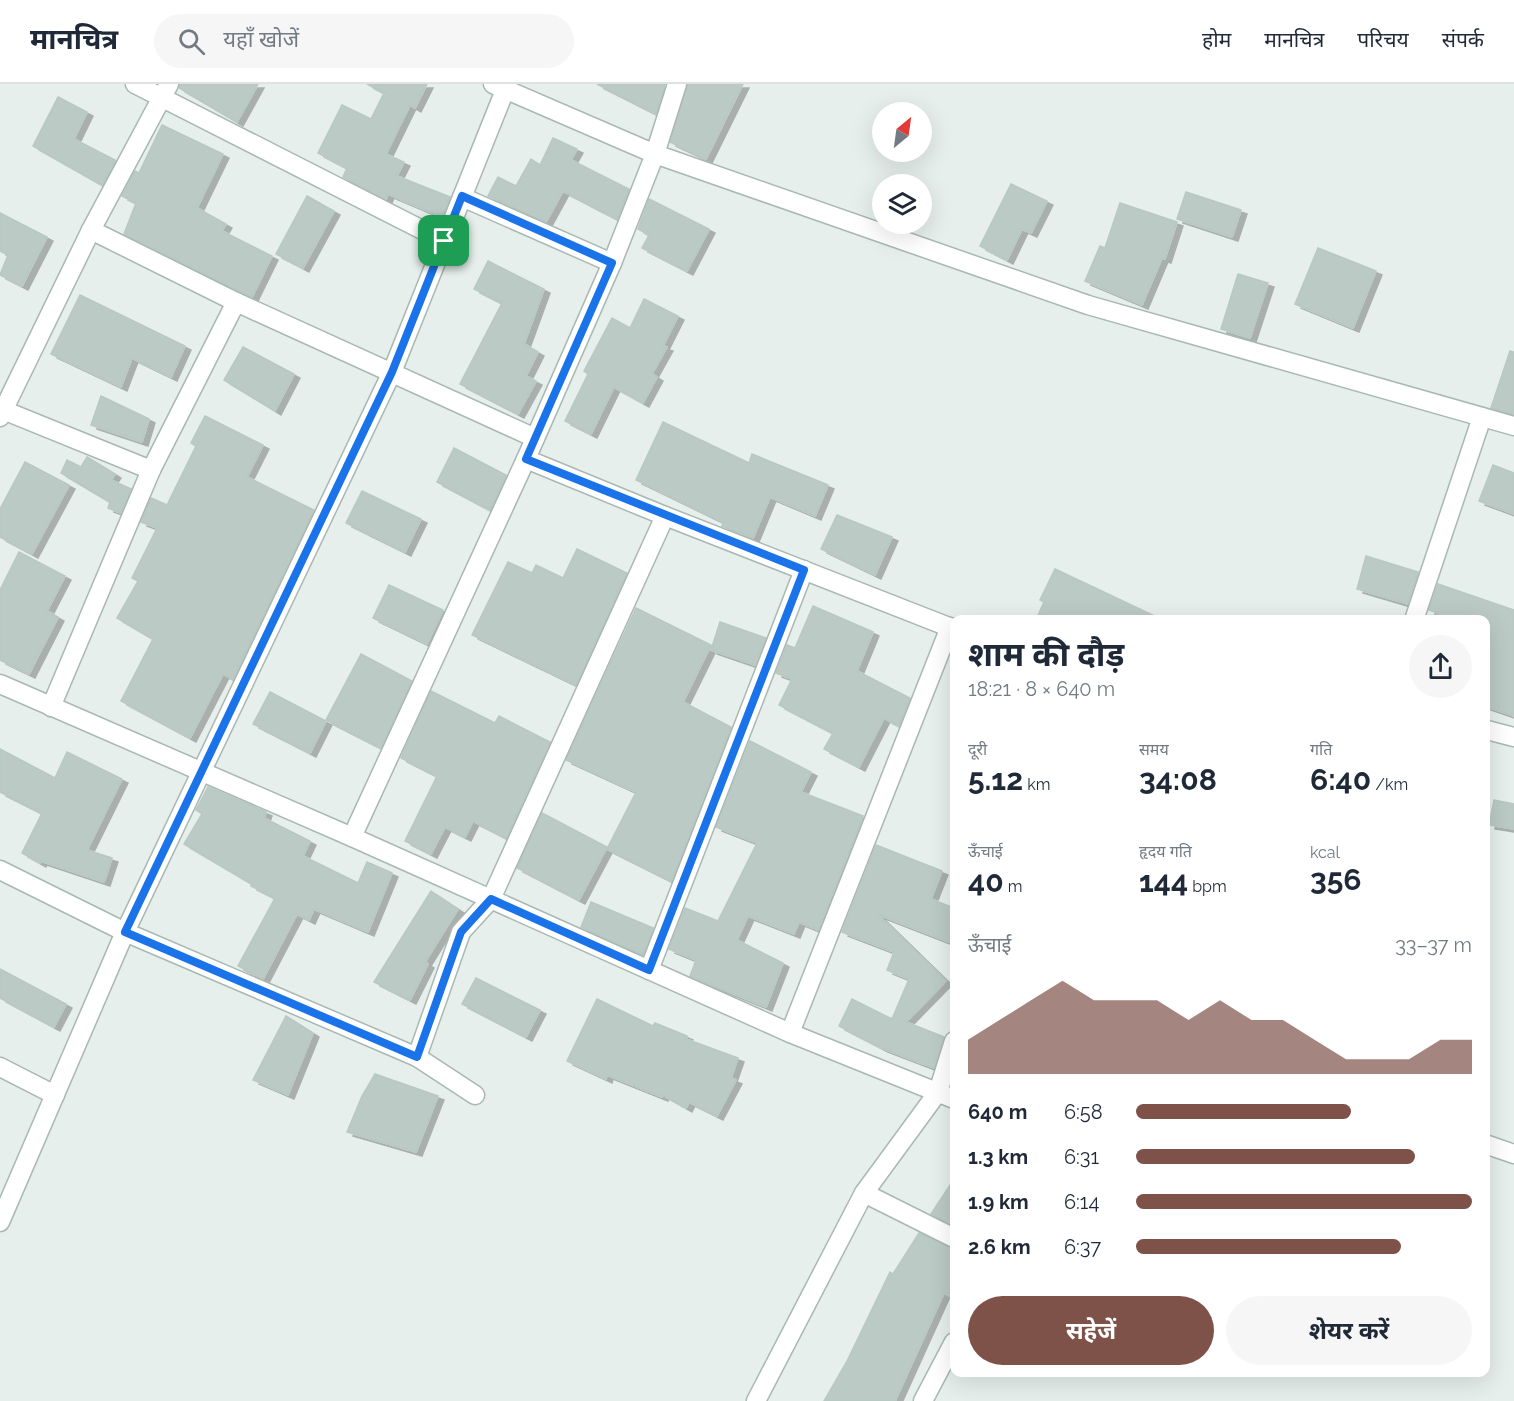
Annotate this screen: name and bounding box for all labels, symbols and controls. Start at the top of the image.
search box [154,14,574,68]
text: मानचित्र [30,23,118,56]
icon: search [175,25,208,58]
text: यहाँ खोजें [223,26,299,52]
text: होम [1202,27,1231,52]
text: मानचित्र [1264,27,1324,52]
text: परिचय [1357,27,1409,52]
text: संपर्क [1442,27,1484,52]
north arrow [872,102,932,162]
map controls [872,102,932,234]
button: layers [872,174,932,234]
pin [418,215,469,266]
icon: arrive [427,224,460,257]
text: शाम की दौड़ [968,635,1124,674]
button: share [1409,635,1472,698]
text: 18:21 · 8 × 640 m [968,677,1115,701]
text: दूरी [968,740,987,759]
text: समय [1139,740,1169,759]
text: गति [1310,740,1332,759]
text: 5.12 [968,762,1023,797]
text: 34:08 [1139,762,1217,797]
text: 6:40 [1310,762,1371,797]
text: km [1023,775,1050,794]
text: /km [1371,775,1408,794]
text: ऊँचाई [968,842,1003,861]
text: हृदय गति [1139,842,1192,861]
text: kcal [1310,843,1340,862]
text: 356 [1310,862,1362,897]
text: 40 [968,864,1004,899]
text: 144 [1139,864,1188,899]
text: m [1004,877,1022,896]
text: bpm [1188,877,1227,896]
text: ऊँचाई [968,933,1011,957]
text: 33–37 m [1395,933,1472,957]
text: 640 m [968,1100,1027,1124]
text: 6:58 [1064,1100,1103,1124]
text: 1.3 km [968,1145,1028,1169]
text: 6:31 [1064,1145,1099,1169]
text: 1.9 km [968,1190,1029,1214]
text: 6:14 [1064,1190,1099,1214]
text: 2.6 km [968,1235,1031,1259]
text: 6:37 [1064,1235,1101,1259]
button: सहेजें [968,1296,1214,1365]
button: शेयर करें [1226,1296,1472,1365]

